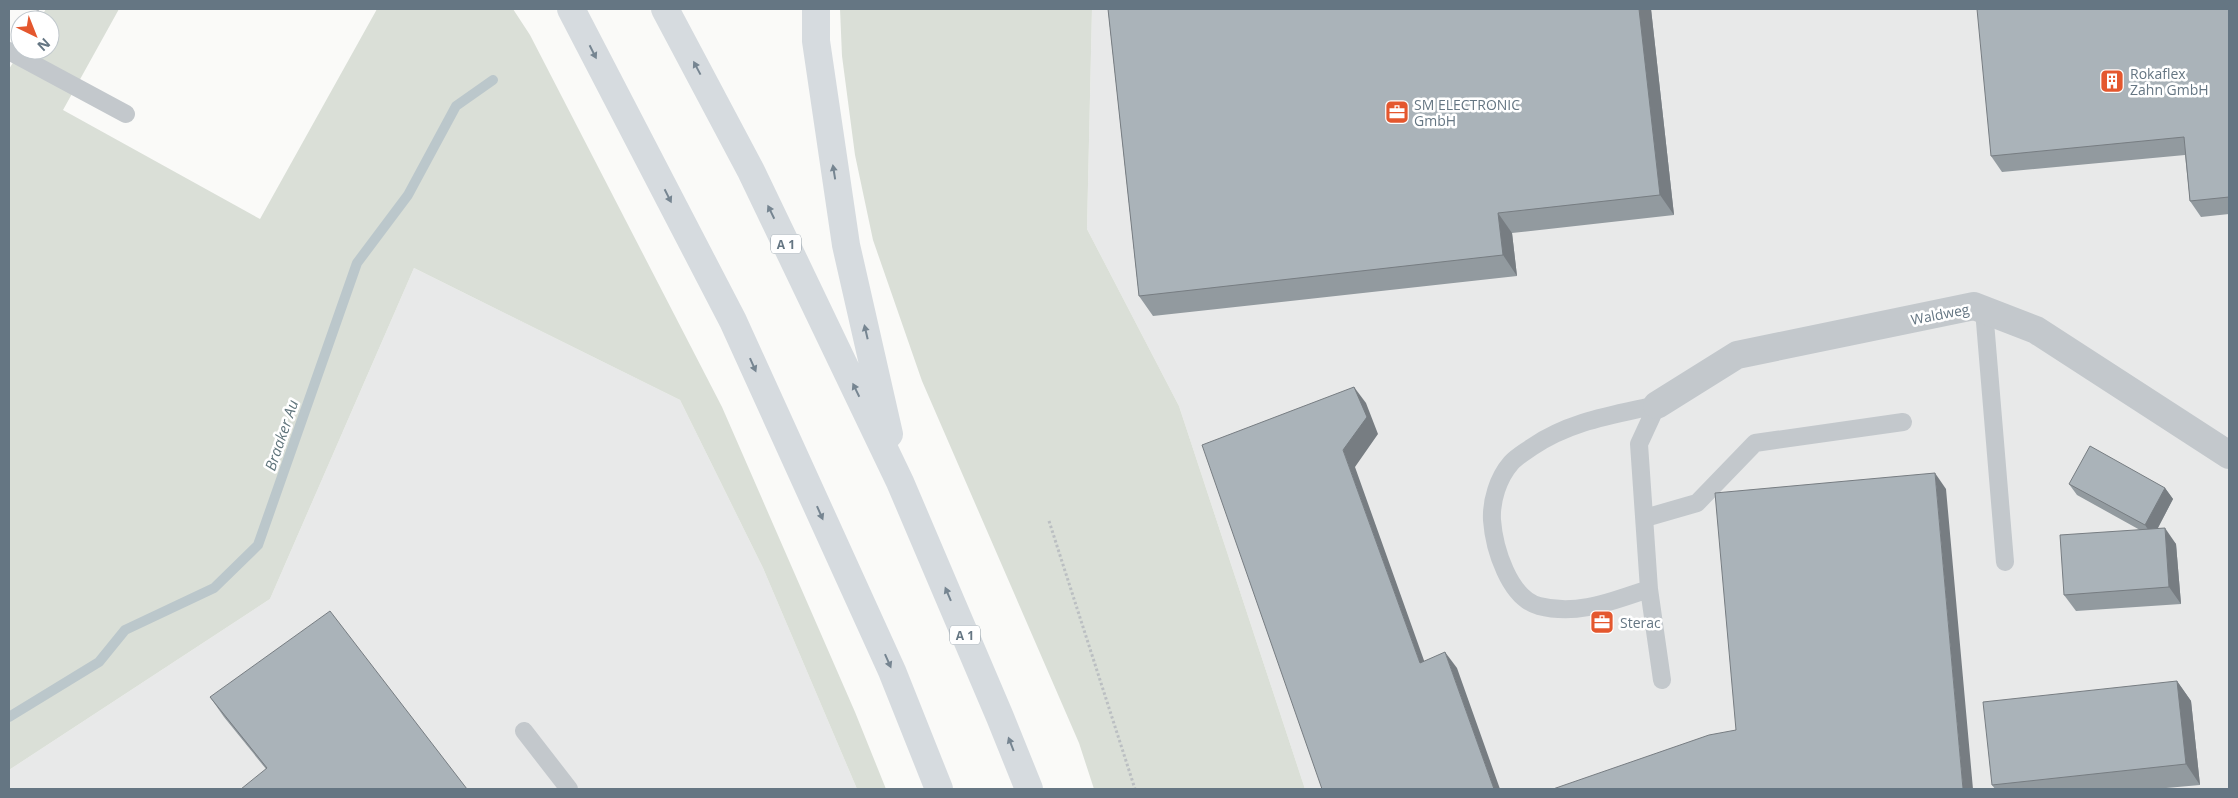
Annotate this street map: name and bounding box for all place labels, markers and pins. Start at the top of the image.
place label: Rokaflex Zahn GmbH [2130,64,2209,99]
building icon: Rokaflex Zahn GmbH [2099,68,2125,94]
place label: SM ELECTRONIC GmbH [1414,95,1520,130]
office icon: SM ELECTRONIC GmbH [1384,99,1410,125]
office icon: Sterac [1589,609,1615,635]
place label: Sterac [1620,613,1661,632]

